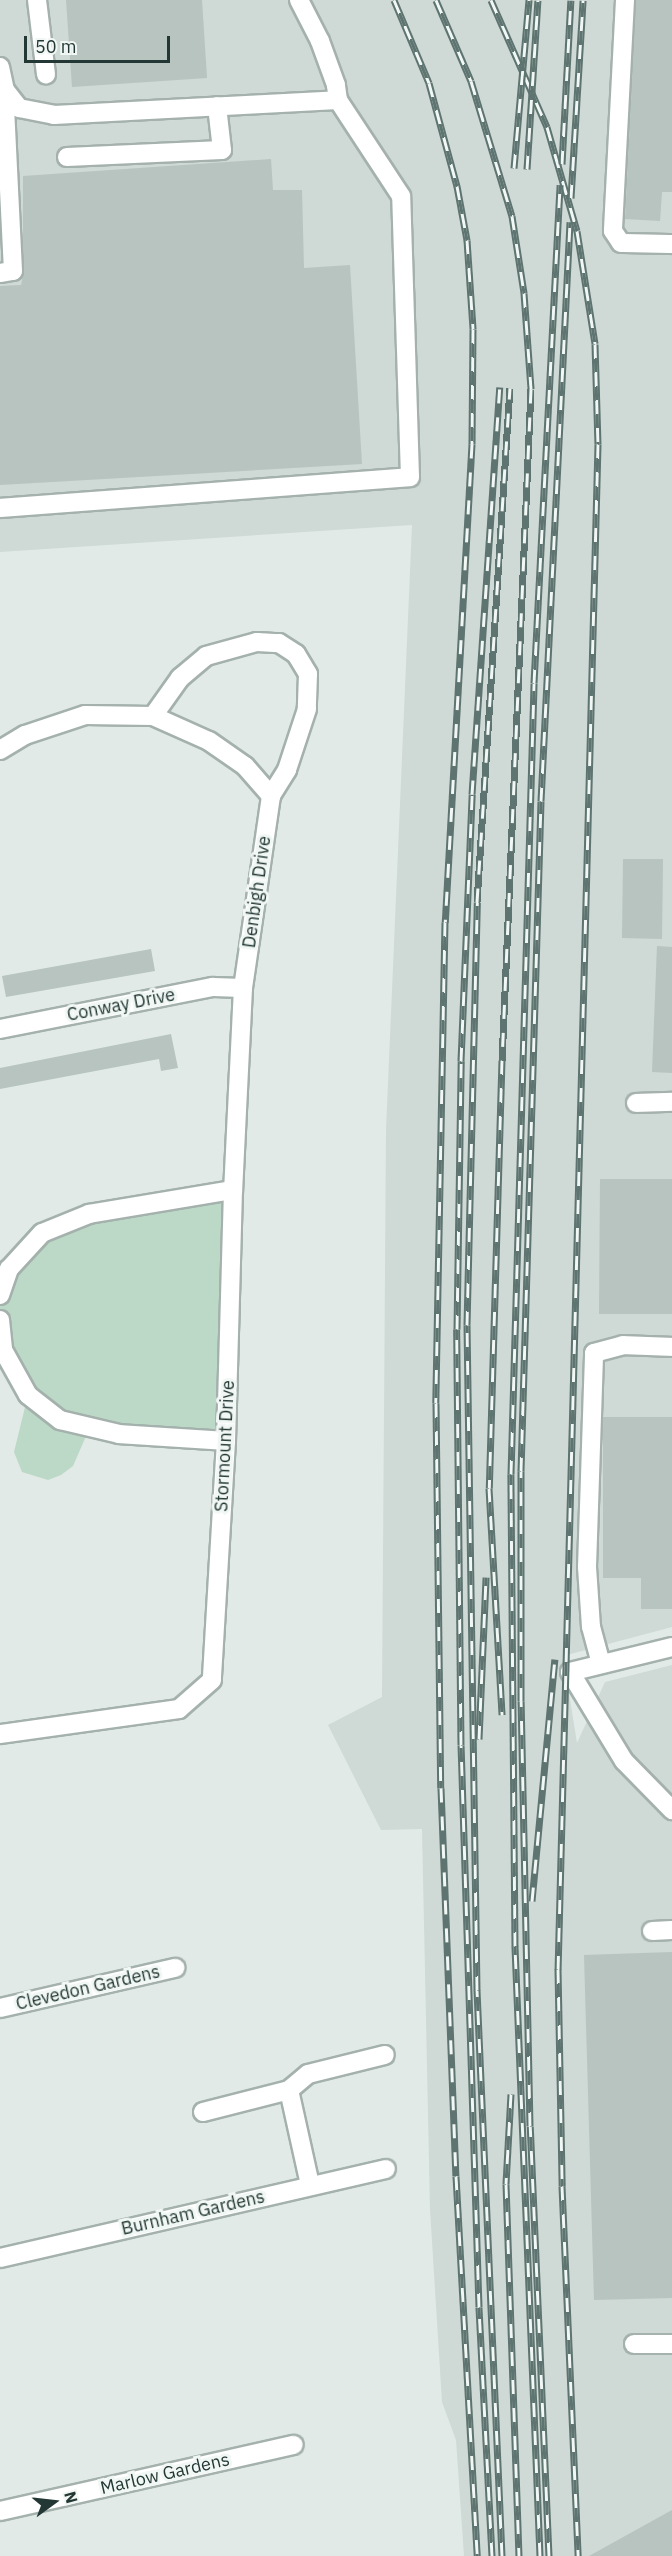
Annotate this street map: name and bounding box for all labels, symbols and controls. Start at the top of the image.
scale bar [27,24,172,62]
text: 50 m [35,35,77,58]
street label: Denbigh Drive [238,835,276,949]
street label: Conway Drive [65,984,177,1026]
street label: Stormount Drive [211,1380,239,1512]
street label: Clevedon Gardens [14,1961,162,2015]
street label: Burnham Gardens [119,2186,267,2240]
street label: Marlow Gardens [98,2449,232,2499]
north arrow [24,2472,84,2532]
text: N [60,2489,83,2506]

